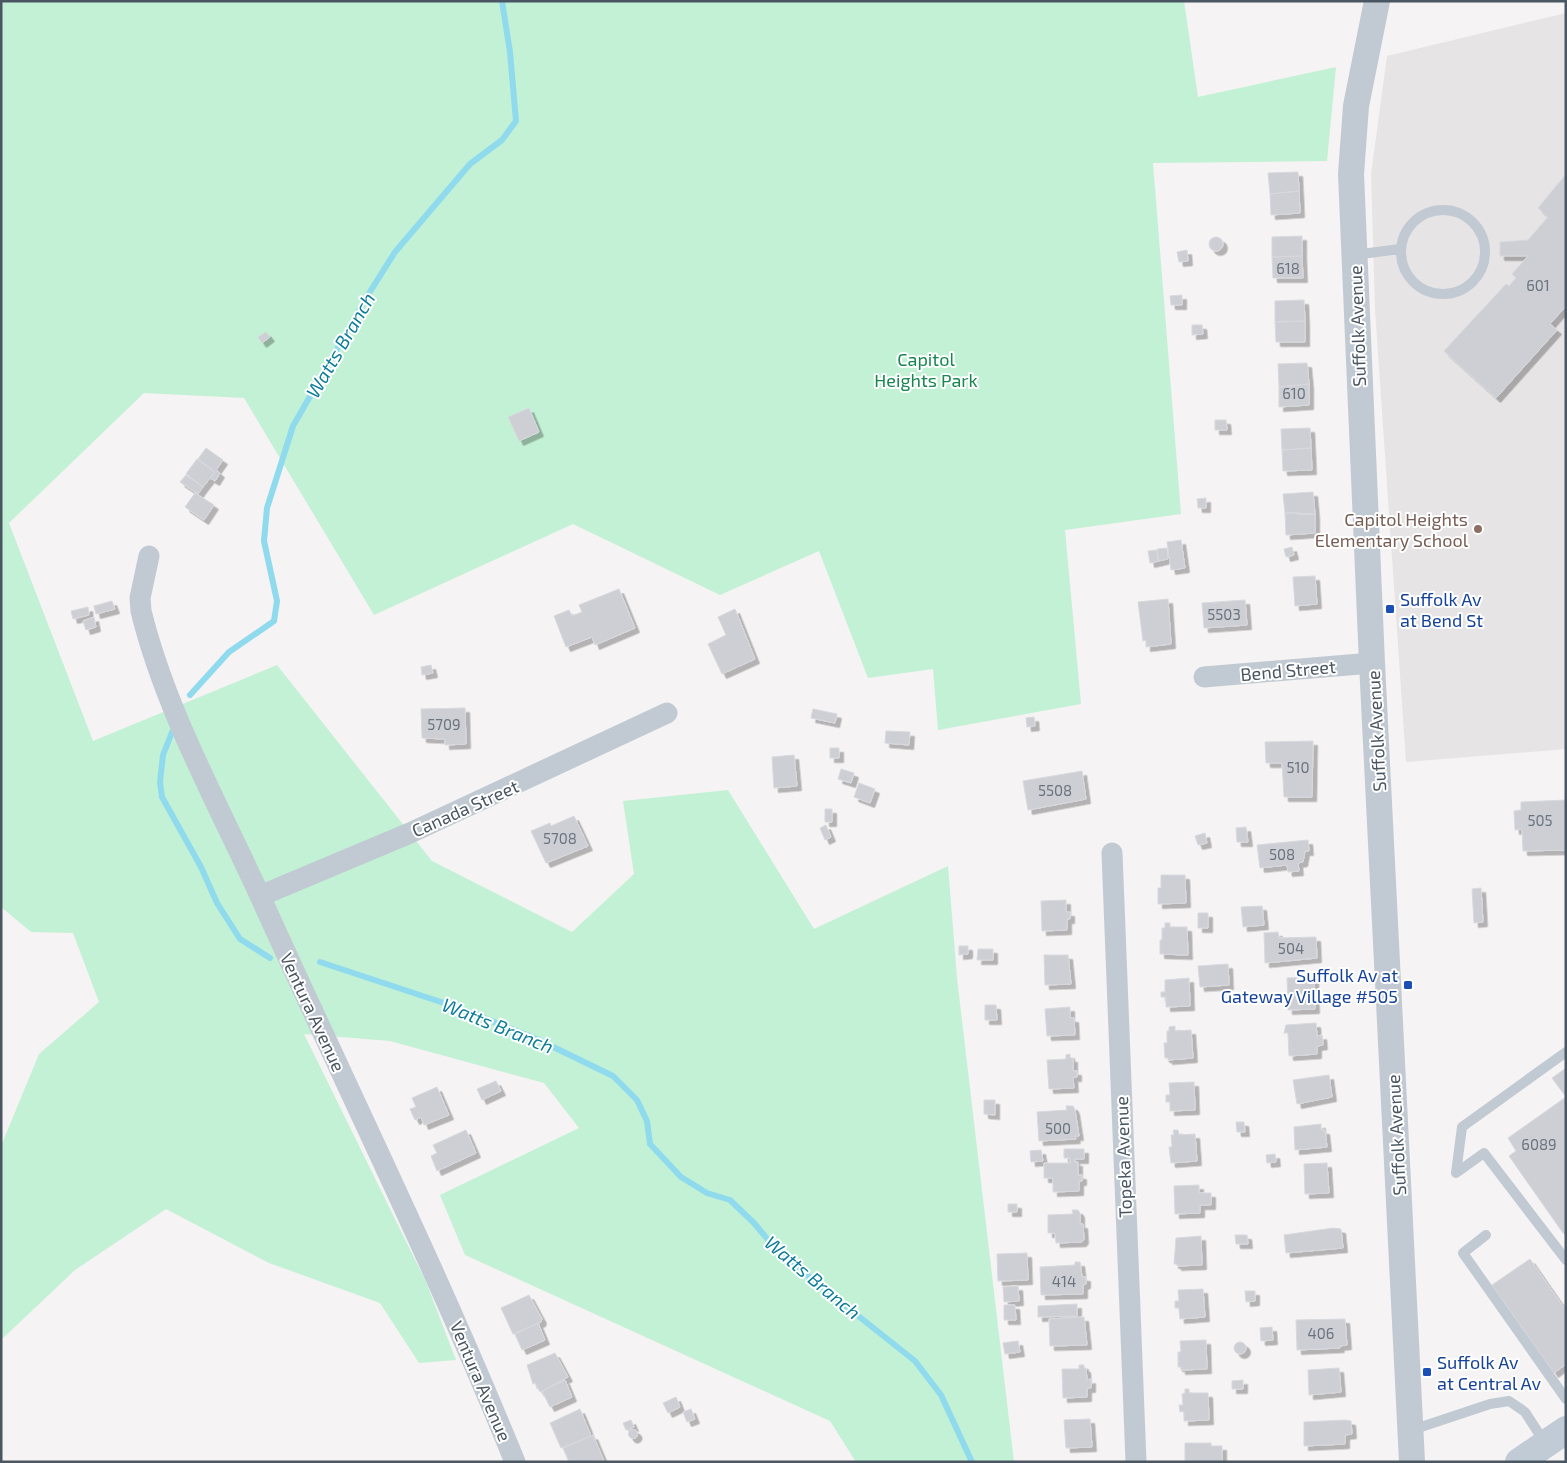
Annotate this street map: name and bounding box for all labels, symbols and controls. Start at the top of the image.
house number: 618 [1276,259,1300,277]
street label: Suffolk Avenue [1344,265,1370,387]
house number: 601 [1526,276,1550,294]
water label: Watts Branch [301,288,379,402]
park label: Capitol Heights Park [874,348,978,391]
house number: 610 [1282,384,1306,402]
place label: Capitol Heights Elementary School [1315,508,1469,551]
marker: Capitol Heights Elementary School [1472,523,1484,535]
place label: Suffolk Av at Bend St [1400,588,1483,631]
marker: Suffolk Av at Bend St [1384,603,1396,615]
house number: 5503 [1207,605,1241,623]
street label: Bend Street [1239,655,1337,685]
street label: Suffolk Avenue [1362,670,1390,792]
house number: 5709 [427,715,461,733]
house number: 510 [1286,758,1310,776]
street label: Canada Street [408,775,522,841]
house number: 5508 [1038,781,1072,799]
house number: 505 [1527,811,1553,829]
house number: 5708 [543,829,577,847]
house number: 508 [1269,845,1295,863]
house number: 504 [1278,939,1304,957]
street label: Ventura Avenue [276,949,350,1075]
place label: Suffolk Av at Gateway Village #505 [1221,964,1398,1007]
marker: Suffolk Av at Gateway Village #505 [1402,979,1414,991]
water label: Watts Branch [439,992,557,1058]
street label: Suffolk Avenue [1382,1074,1410,1196]
street label: Topeka Avenue [1110,1096,1136,1218]
house number: 500 [1045,1119,1071,1137]
house number: 6089 [1521,1135,1557,1153]
water label: Watts Branch [760,1230,866,1324]
house number: 414 [1052,1272,1076,1290]
street label: Ventura Avenue [446,1318,516,1444]
house number: 406 [1308,1324,1334,1342]
place label: Suffolk Av at Central Av [1437,1351,1541,1394]
marker: Suffolk Av at Central Av [1421,1366,1433,1378]

